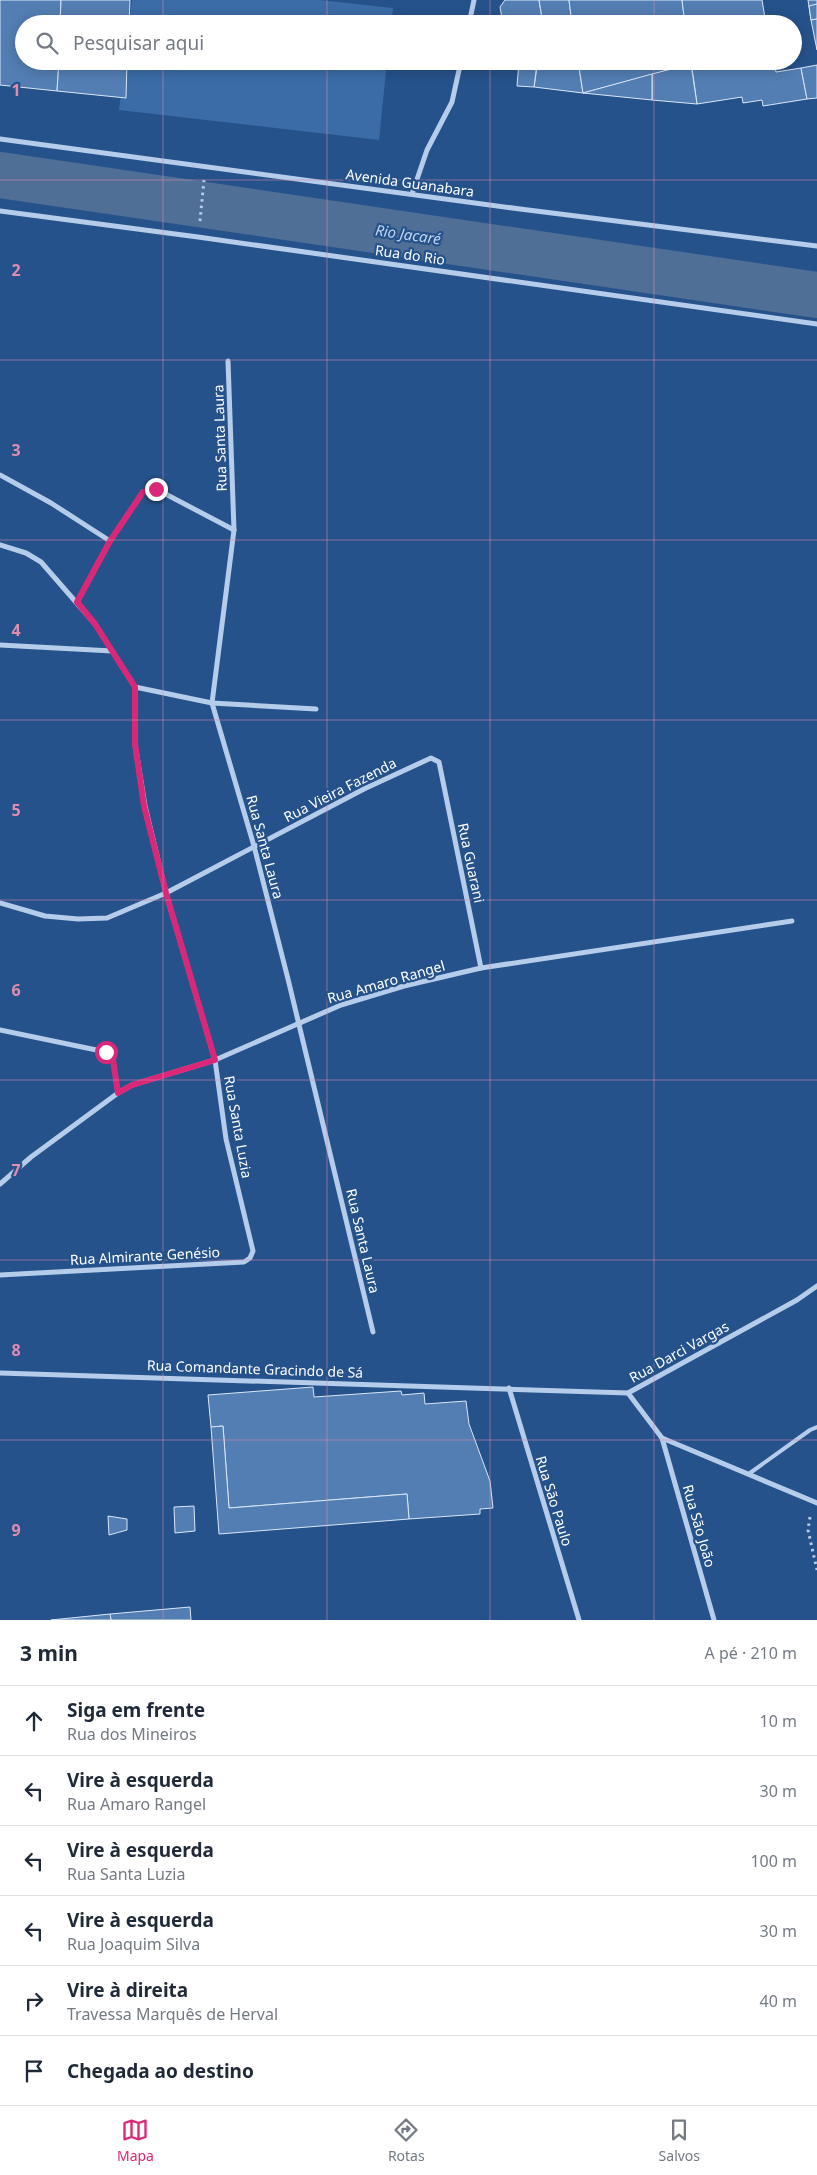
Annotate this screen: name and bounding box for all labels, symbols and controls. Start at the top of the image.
search box [15,15,802,70]
icon: search [33,29,61,57]
text: Pesquisar aqui [73,30,204,56]
text: 1 [11,79,21,101]
street label: Avenida Guanabara [345,164,475,201]
water label: Rio Jacaré [374,220,443,249]
street label: Rua do Rio [374,240,446,269]
text: 2 [11,259,21,281]
street label: Rua Santa Laura [208,384,231,492]
text: 3 [11,439,21,461]
route end [145,478,168,501]
text: 4 [11,619,21,641]
street label: Rua Vieira Fazenda [280,753,399,826]
street label: Rua Santa Laura [242,793,288,901]
text: 5 [11,799,21,821]
street label: Rua Guarani [454,821,489,905]
street label: Rua Amaro Rangel [325,956,447,1007]
text: 6 [11,979,21,1001]
route start [95,1041,118,1064]
street label: Rua Santa Luzia [220,1074,257,1180]
text: 7 [11,1159,21,1181]
street label: Rua Santa Laura [342,1187,385,1295]
street label: Rua Almirante Genésio [70,1242,220,1269]
street label: Rua Darci Vargas [626,1316,732,1387]
text: 8 [11,1339,21,1361]
street label: Rua Comandante Gracindo de Sá [147,1355,363,1382]
street label: Rua São Paulo [532,1453,577,1548]
street label: Rua São João [679,1482,720,1569]
text: 9 [11,1519,21,1541]
text: 3 min [20,1639,78,1667]
text: A pé · 210 m [705,1642,797,1664]
text: Siga em frente [67,1697,205,1723]
icon: ahead [20,1707,48,1735]
text: 10 m [760,1710,797,1732]
text: Rua dos Mineiros [67,1723,197,1745]
text: Vire à esquerda [67,1767,214,1793]
icon: left [20,1777,48,1805]
text: 30 m [760,1780,797,1802]
text: Rua Amaro Rangel [67,1793,206,1815]
text: Vire à esquerda [67,1837,214,1863]
icon: left [20,1847,48,1875]
text: 100 m [750,1850,797,1872]
text: Rua Santa Luzia [67,1863,185,1885]
text: Vire à esquerda [67,1907,214,1933]
icon: left [20,1917,48,1945]
text: 30 m [760,1920,797,1942]
text: Rua Joaquim Silva [67,1933,200,1955]
text: Vire à direita [67,1977,188,2003]
icon: right [20,1987,48,2015]
text: 40 m [760,1990,797,2012]
text: Travessa Marquês de Herval [67,2003,278,2025]
icon: arrive [20,2057,48,2085]
text: Chegada ao destino [67,2058,254,2084]
tab: Mapa [117,2116,154,2165]
tab: Rotas [388,2116,425,2165]
tab: Salvos [659,2116,700,2165]

